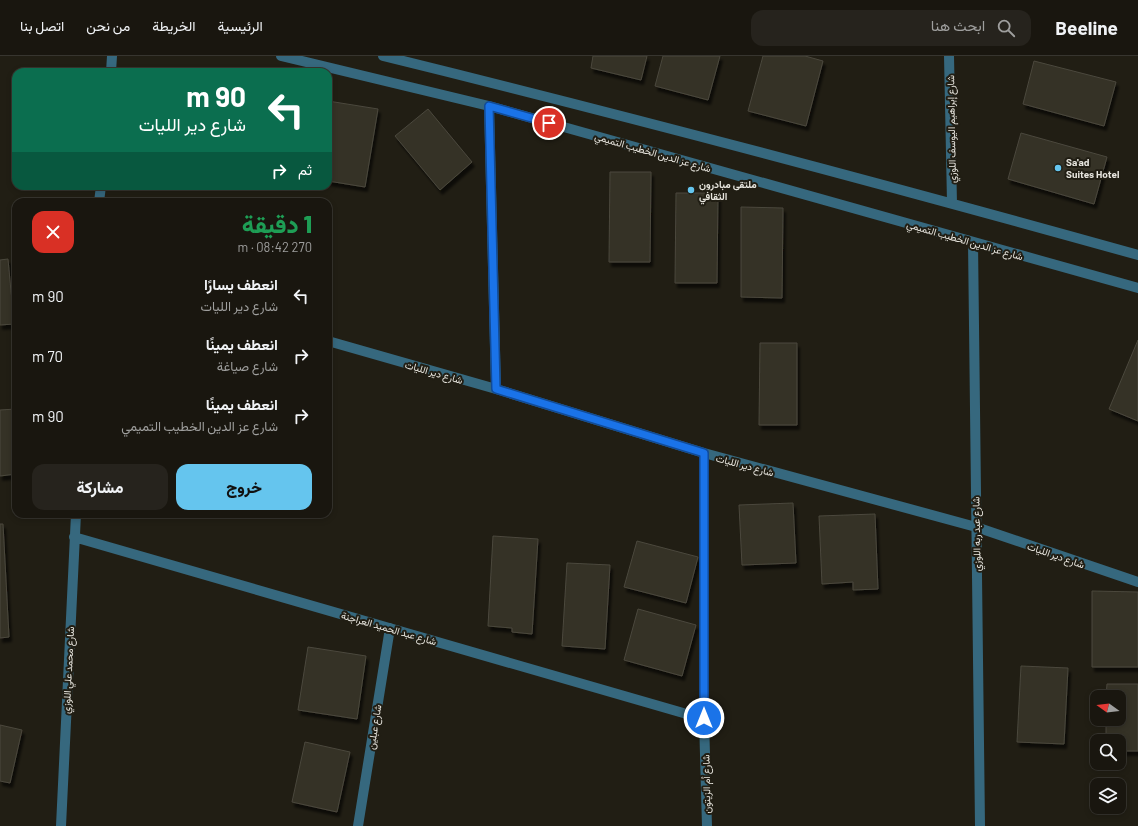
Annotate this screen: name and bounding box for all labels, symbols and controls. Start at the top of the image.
search box [751,10,1031,46]
text: ابحث هنا [931,16,985,34]
text: Beeline [1055,16,1118,39]
text: اتصل بنا [20,17,64,34]
text: من نحن [86,17,130,34]
text: الخريطة [152,17,196,34]
text: الرئيسية [218,17,263,34]
icon: search [995,17,1017,39]
street label: شارع إبراهيم اليوسف اللوزي [944,75,961,183]
text: 90 m [186,79,246,113]
icon: left [260,84,312,136]
pin [532,106,566,140]
icon: arrive [538,112,560,134]
text: شارع دير الليات [139,113,246,135]
street label: شارع عز الدين الخطيب التميمي [593,130,713,177]
place label: Sa'ad Suites Hotel [1066,156,1119,180]
icon: right [268,160,290,182]
text: ثم [298,160,312,178]
marker: Sa'ad Suites Hotel [1053,163,1063,173]
place label: ملتقى مبادرون الثقافي [699,178,757,205]
marker: ملتقى مبادرون الثقافي [686,185,696,195]
text: 1 دقيقة [242,209,312,238]
button: close [32,211,74,253]
street label: شارع عز الدين الخطيب التميمي [905,218,1025,265]
text: 270 m · 08:42 [238,239,312,255]
text: انعطف يسارًا [204,275,278,293]
icon: left [290,285,312,307]
text: 90 m [32,287,64,305]
text: شارع دير الليات [201,298,278,314]
text: انعطف يمينًا [206,335,278,353]
icon: right [290,345,312,367]
text: 70 m [32,347,63,365]
text: شارع صياغة [217,358,278,374]
street label: شارع دير الليات [403,358,464,387]
text: انعطف يمينًا [206,395,278,413]
icon: right [290,405,312,427]
text: 90 m [32,407,64,425]
text: شارع عز الدين الخطيب التميمي [121,418,278,434]
street label: شارع دير الليات [714,451,775,480]
button: مشاركة [32,464,168,510]
button: خروج [176,464,312,510]
street label: شارع عبد ربه اللوزي [969,496,986,571]
street label: شارع دير الليات [1026,540,1086,571]
street label: شارع عبد الحميد العراجنة [340,609,438,648]
street label: شارع محمد علي اللوزي [60,626,79,714]
north arrow [1090,690,1126,726]
map controls [1090,690,1126,814]
position arrow [683,697,725,739]
street label: شارع عبلين [365,704,384,750]
button: search [1090,734,1126,770]
street label: شارع أم الزيتون [699,754,714,814]
button: layers [1090,778,1126,814]

